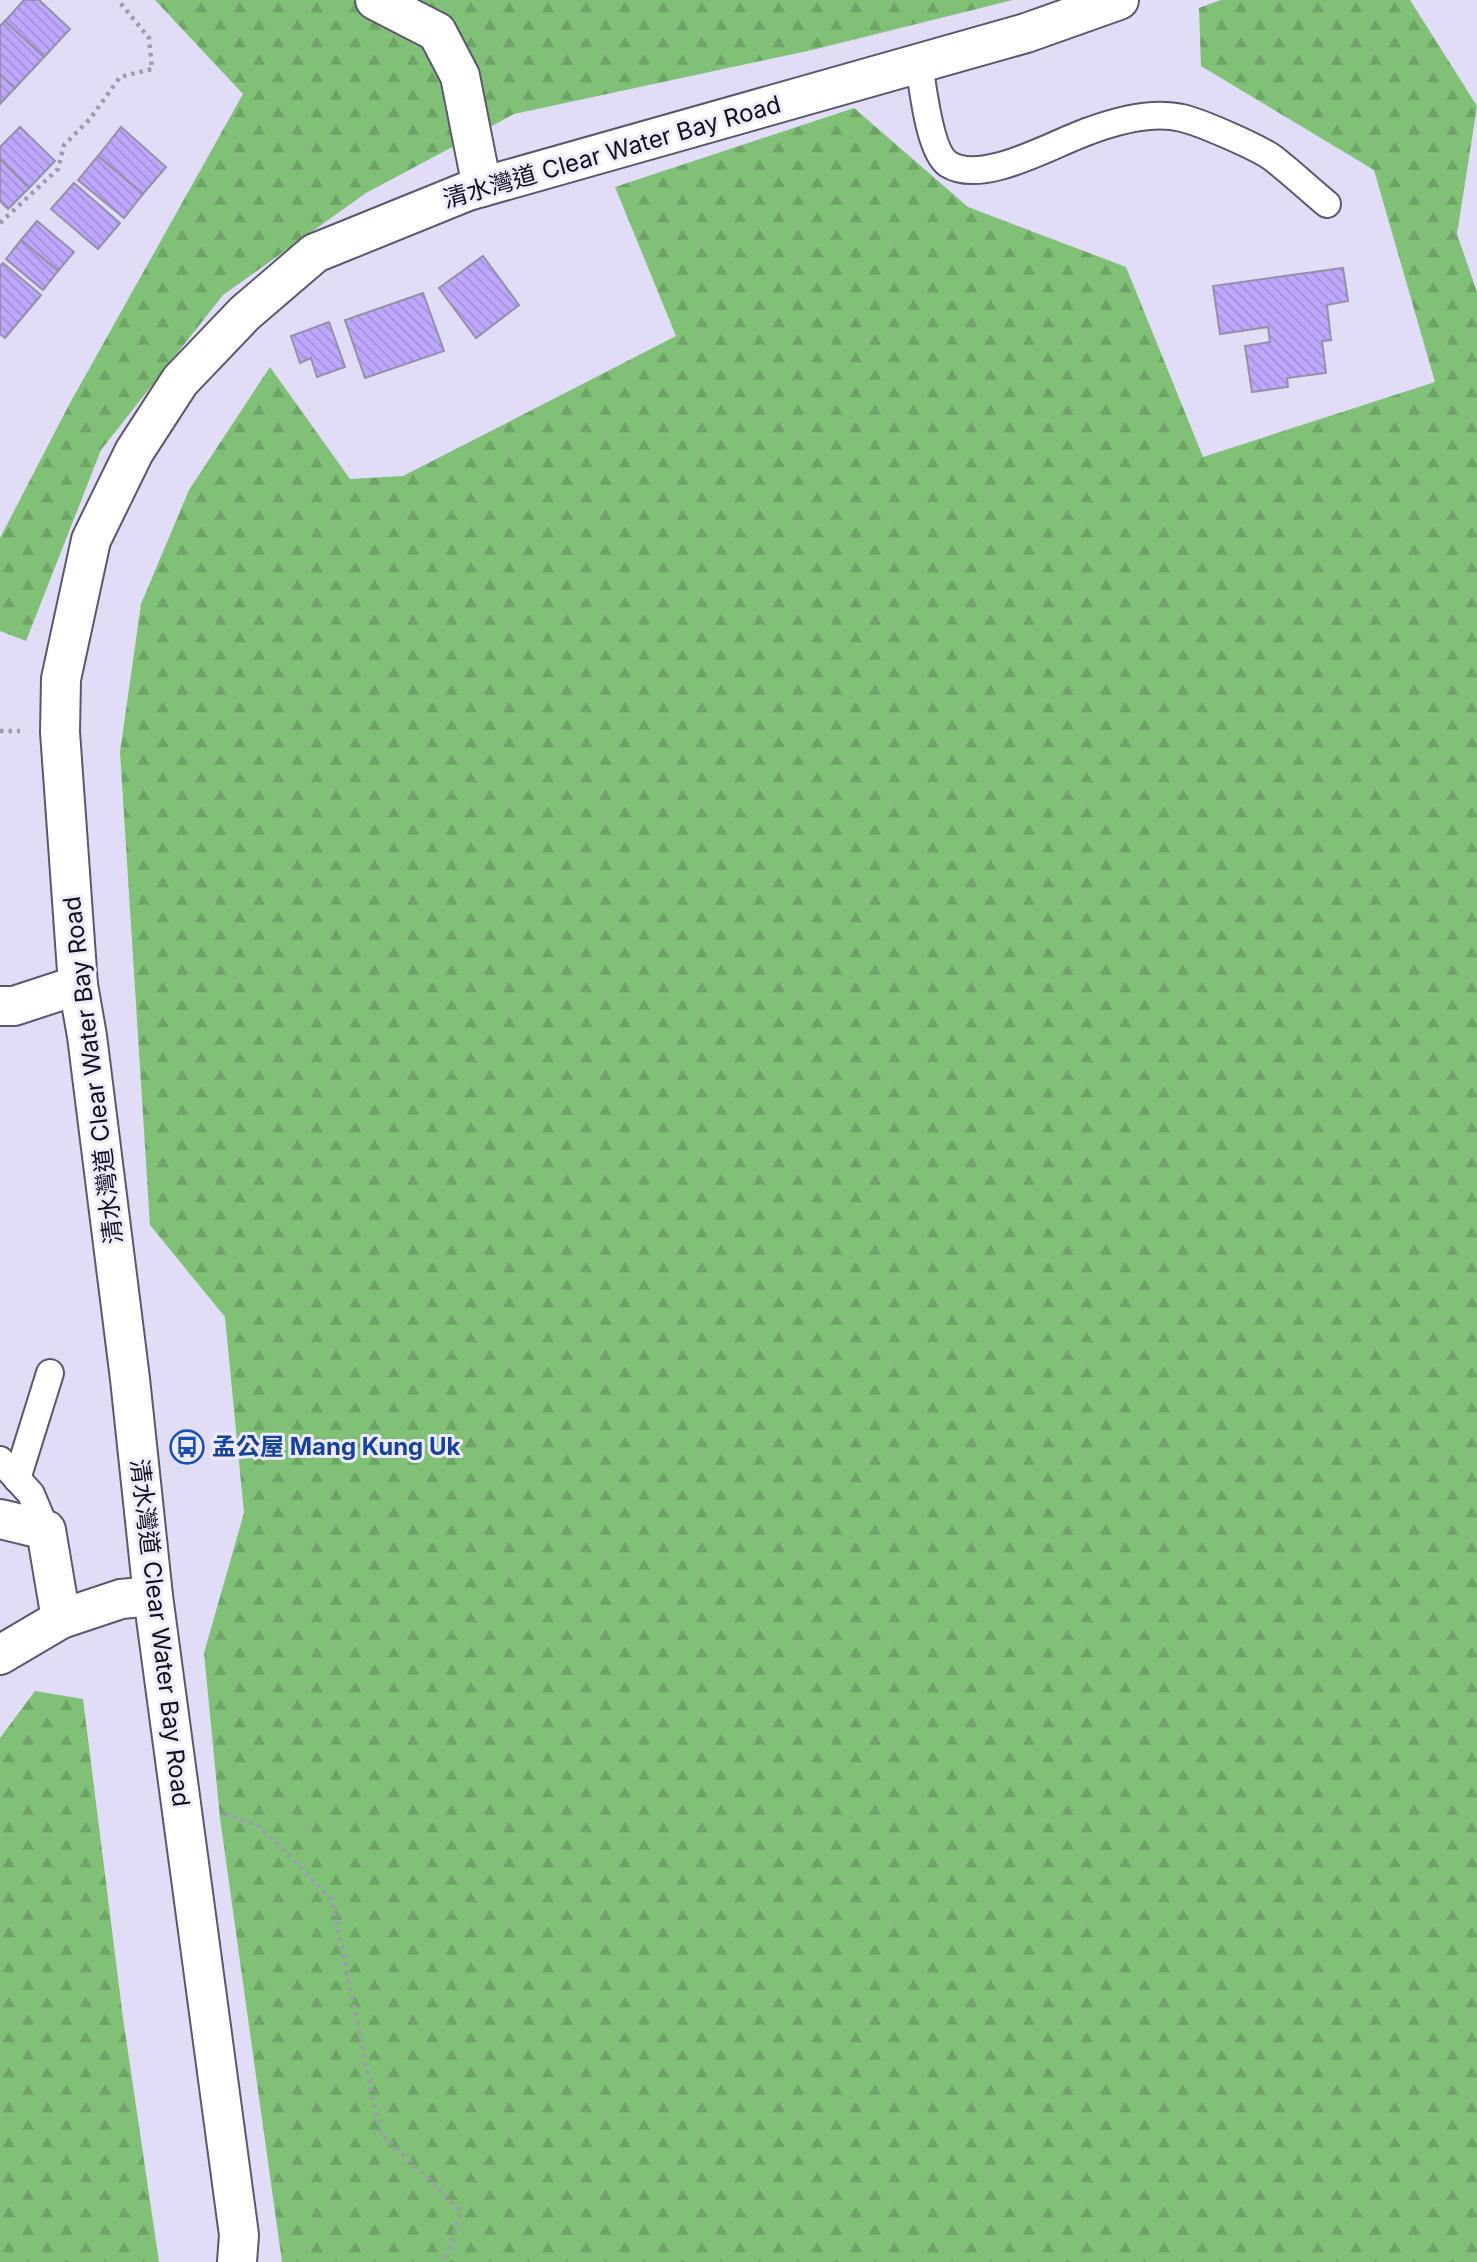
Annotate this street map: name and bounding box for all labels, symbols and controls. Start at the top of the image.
street label: 清水灣道 Clear Water Bay Road [440,89,784,214]
street label: 清水灣道 Clear Water Bay Road [57,895,128,1245]
bus stop icon: 孟公屋 Mang Kung Uk [168,1428,206,1466]
place label: 孟公屋 Mang Kung Uk [212,1432,461,1461]
street label: 清水灣道 Clear Water Bay Road [125,1458,196,1808]

